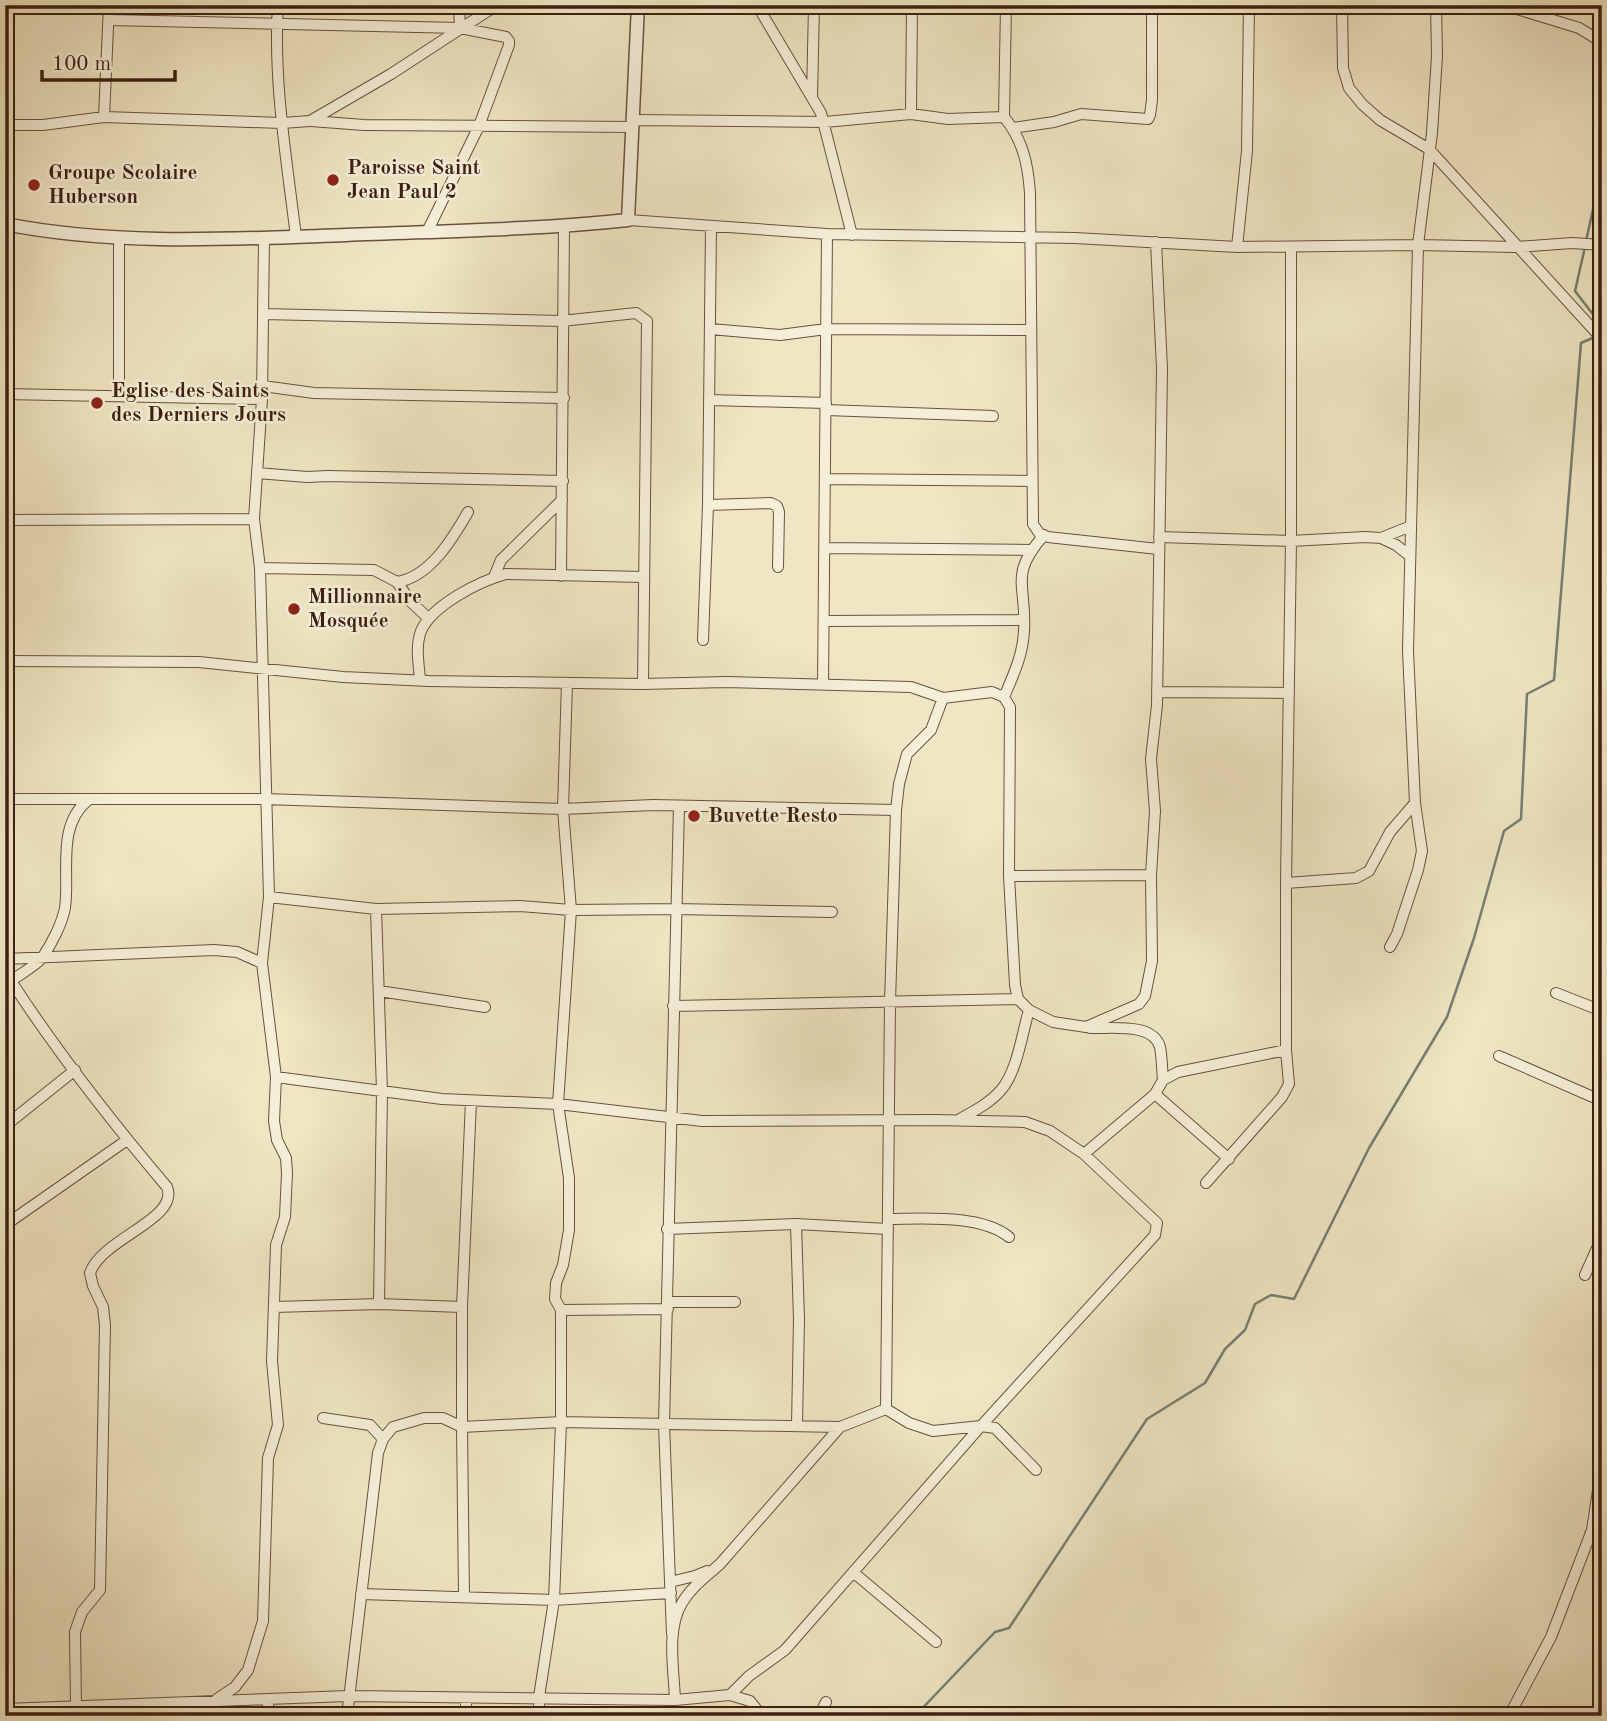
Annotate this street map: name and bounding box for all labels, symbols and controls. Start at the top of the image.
scale bar [42,38,175,82]
text: 100 m [52,54,111,75]
place label: Paroisse Saint Jean Paul 2 [347,158,481,203]
place label: Groupe Scolaire Huberson [48,163,197,208]
marker: Paroisse Saint Jean Paul 2 [325,172,341,188]
marker: Groupe Scolaire Huberson [26,177,42,193]
place label: Eglise des Saints des Derniers Jours [111,381,286,426]
marker: Eglise des Saints des Derniers Jours [89,395,105,411]
place label: Millionnaire Mosquée [308,587,422,632]
marker: Millionnaire Mosquée [286,601,302,617]
place label: Buvette Resto [708,806,838,827]
marker: Buvette Resto [686,808,702,824]

